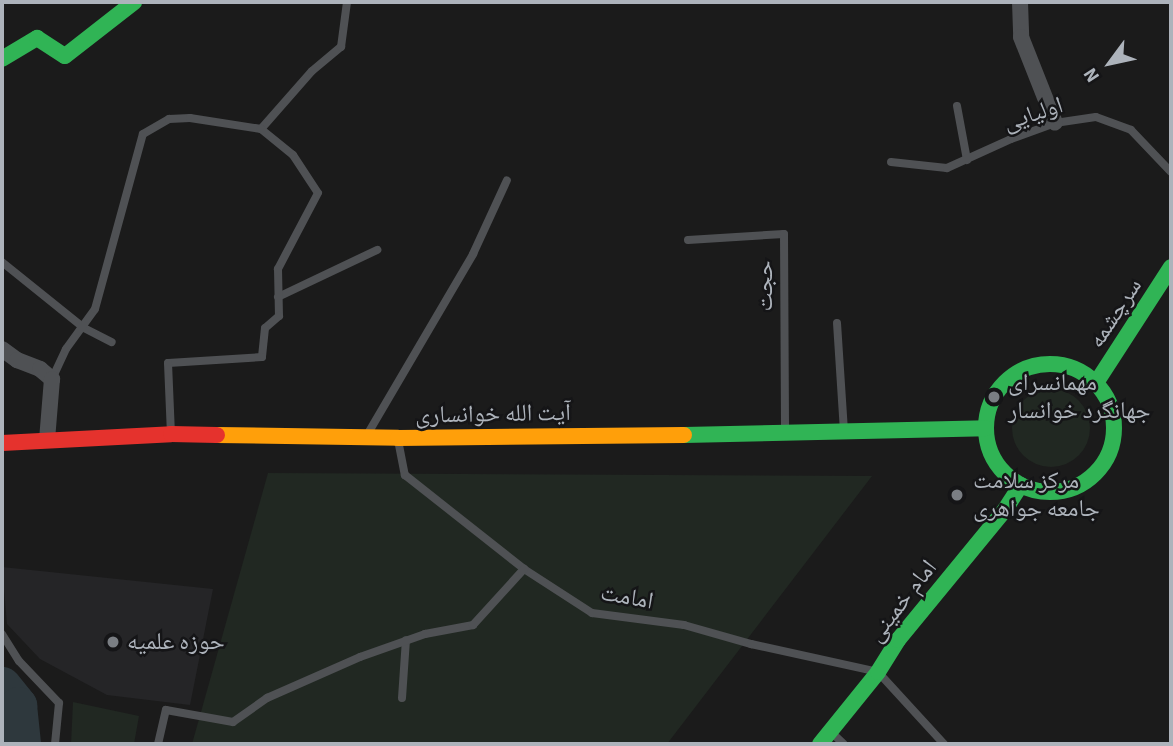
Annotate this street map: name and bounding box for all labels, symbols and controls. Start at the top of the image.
north arrow [1075,28,1145,98]
text: N [1077,62,1107,87]
street label: اولیایی [999,91,1067,137]
street label: حجت [751,261,779,311]
street label: سرچشمه [1082,273,1148,353]
place label: مهمانسرای جهانگرد خوانسار [1008,369,1151,425]
marker: مهمانسرای جهانگرد خوانسار [986,389,1002,405]
street label: آیت الله خوانساری [415,398,571,430]
place label: مرکز سلامت جامعه جواهری [973,467,1100,523]
marker: مرکز سلامت جامعه جواهری [947,485,967,505]
street label: امام خمینی [861,554,943,648]
street label: امامت [598,578,656,616]
place label: حوزه علمیه [127,628,225,656]
marker: حوزه علمیه [105,634,121,650]

